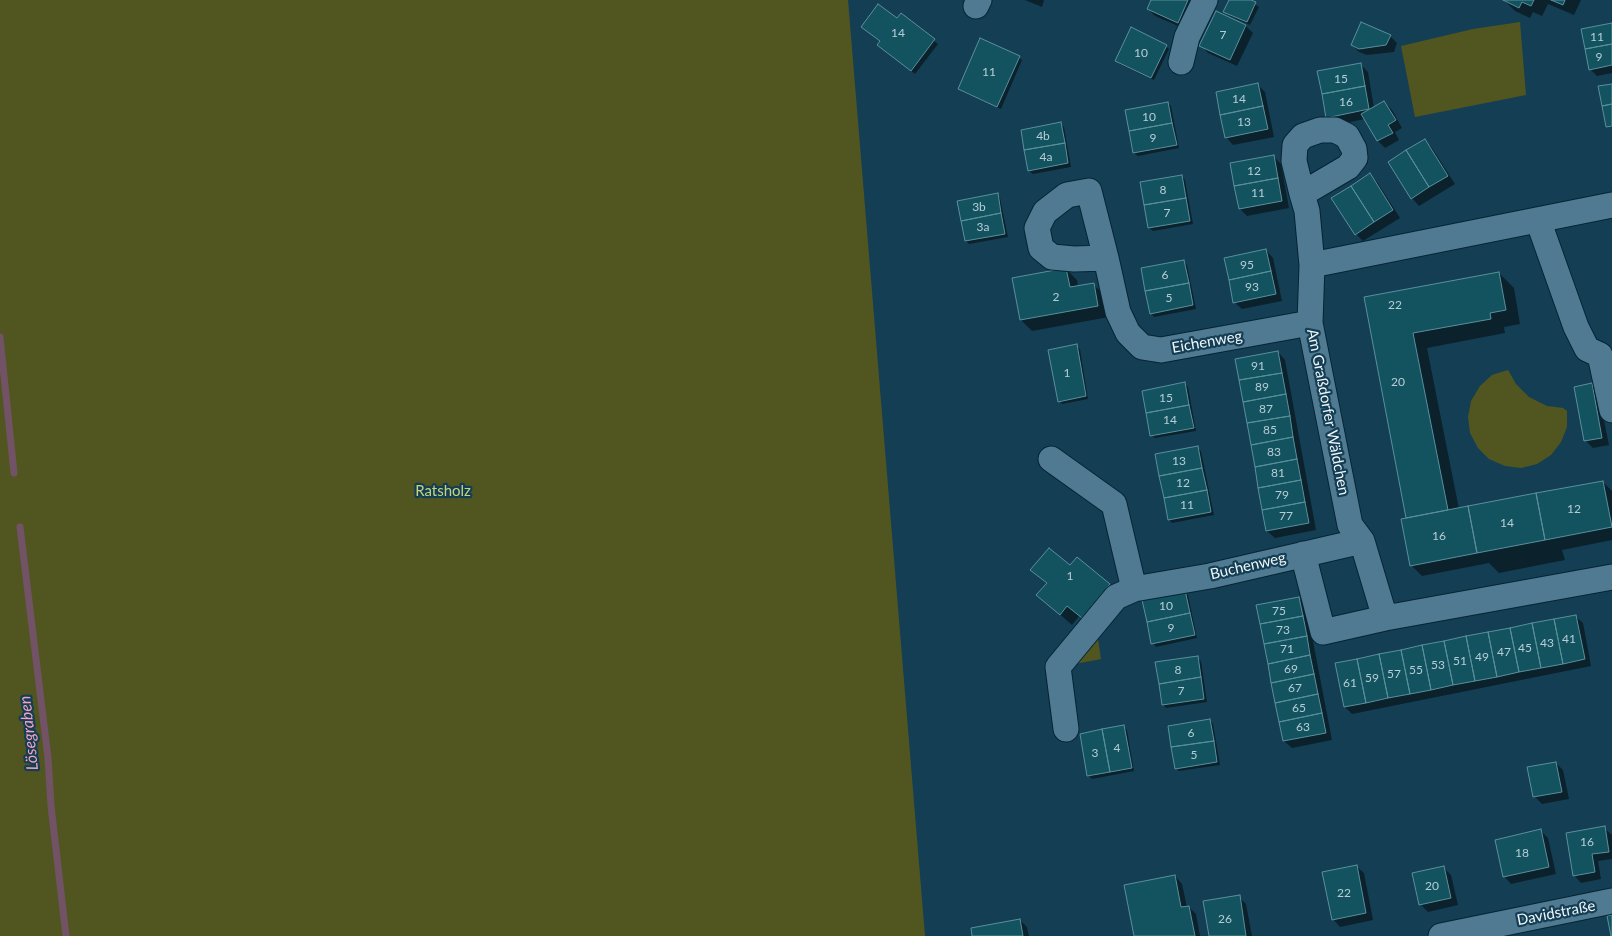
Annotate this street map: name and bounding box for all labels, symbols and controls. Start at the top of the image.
house number: 14 [891,26,905,40]
house number: 7 [1220,28,1226,42]
house number: 11 [1590,30,1604,44]
house number: 10 [1134,46,1148,60]
house number: 9 [1596,50,1602,64]
house number: 11 [982,65,996,79]
house number: 15 [1334,72,1348,86]
house number: 14 [1232,92,1246,106]
house number: 16 [1339,95,1353,109]
house number: 10 [1142,110,1156,124]
house number: 13 [1237,115,1251,129]
house number: 4b [1036,129,1050,143]
house number: 9 [1150,131,1156,145]
house number: 4a [1040,150,1052,164]
house number: 12 [1247,164,1261,178]
house number: 8 [1160,183,1166,197]
house number: 11 [1251,186,1265,200]
house number: 3b [972,200,986,214]
house number: 7 [1164,206,1170,220]
house number: 3a [977,220,989,234]
house number: 95 [1240,258,1254,272]
house number: 6 [1162,268,1168,282]
house number: 93 [1245,280,1259,294]
house number: 2 [1053,290,1059,304]
house number: 5 [1166,291,1172,305]
house number: 22 [1388,298,1402,312]
street label: Eichenweg [1170,327,1244,357]
street label: Am Graßdorfer Wäldchen [1303,327,1353,497]
house number: 91 [1251,359,1265,373]
house number: 1 [1064,366,1070,380]
house number: 20 [1391,375,1405,389]
house number: 89 [1255,380,1269,394]
house number: 15 [1159,391,1173,405]
house number: 87 [1259,402,1273,416]
house number: 14 [1163,413,1177,427]
house number: 85 [1263,423,1277,437]
house number: 83 [1267,445,1281,459]
house number: 13 [1172,454,1186,468]
house number: 81 [1271,466,1285,480]
house number: 12 [1176,476,1190,490]
park label: Ratsholz [415,482,471,500]
house number: 79 [1275,488,1289,502]
house number: 11 [1180,498,1194,512]
house number: 12 [1567,502,1581,516]
house number: 77 [1279,509,1293,523]
house number: 14 [1500,516,1514,530]
house number: 16 [1432,529,1446,543]
street label: Buchenweg [1208,549,1288,583]
house number: 1 [1067,569,1073,583]
house number: 10 [1159,599,1173,613]
house number: 75 [1272,604,1286,618]
house number: 9 [1168,621,1174,635]
house number: 73 [1276,623,1290,637]
house number: 41 [1562,632,1576,646]
house number: 43 [1540,636,1554,650]
house number: 45 [1518,641,1532,655]
house number: 71 [1280,642,1294,656]
house number: 47 [1497,645,1511,659]
house number: 49 [1475,650,1489,664]
house number: 51 [1453,654,1467,668]
house number: 53 [1431,658,1445,672]
house number: 69 [1284,662,1298,676]
house number: 8 [1175,663,1181,677]
house number: 55 [1409,663,1423,677]
house number: 57 [1387,667,1401,681]
house number: 59 [1365,671,1379,685]
house number: 61 [1343,676,1357,690]
house number: 67 [1288,681,1302,695]
house number: 7 [1178,684,1184,698]
water label: Lösegraben [16,695,42,771]
house number: 65 [1292,701,1306,715]
house number: 63 [1296,720,1310,734]
house number: 6 [1188,726,1194,740]
house number: 4 [1114,741,1120,755]
house number: 3 [1092,746,1098,760]
house number: 5 [1191,748,1197,762]
house number: 16 [1580,835,1594,849]
house number: 18 [1515,846,1529,860]
house number: 20 [1425,879,1439,893]
house number: 22 [1337,886,1351,900]
street label: Davidstraße [1515,897,1597,929]
house number: 26 [1218,912,1232,926]

